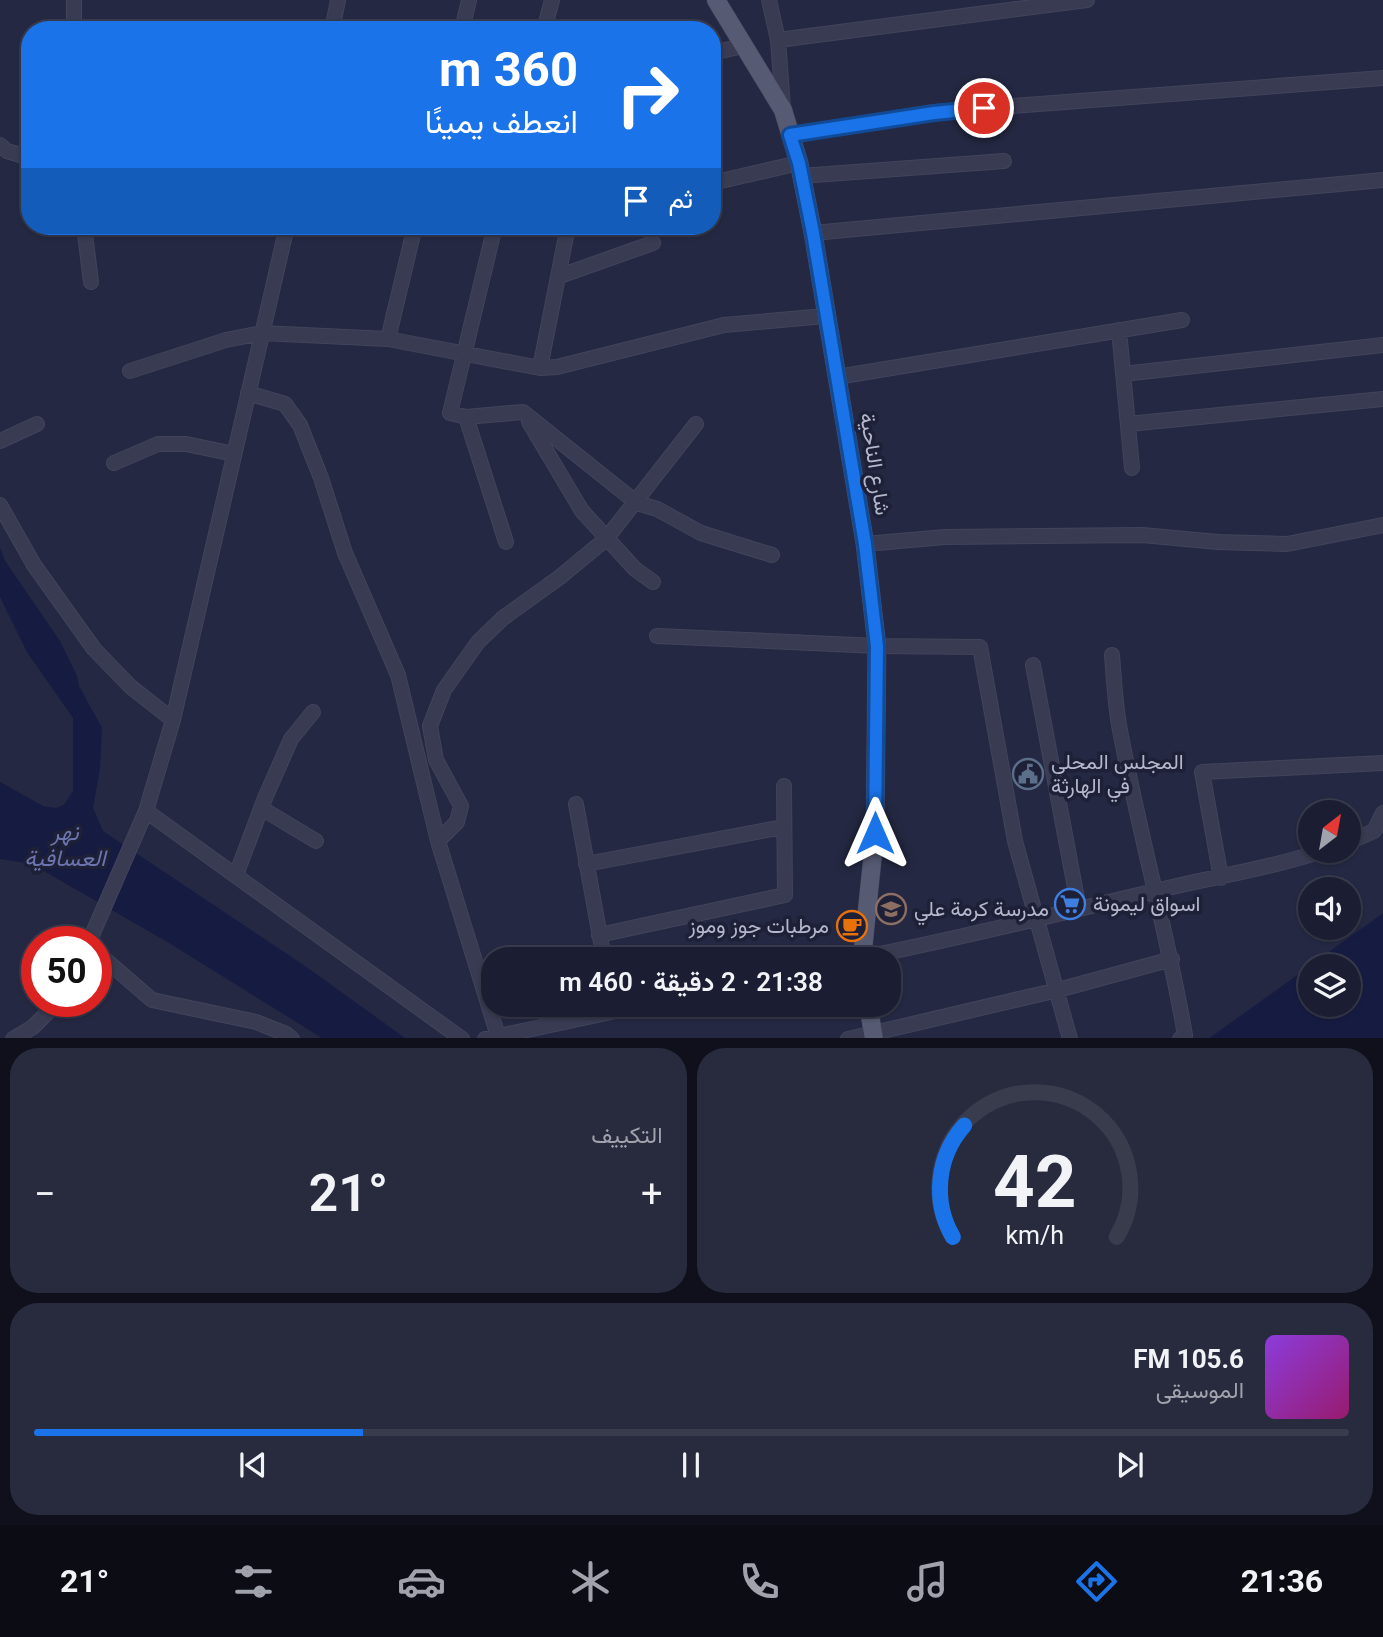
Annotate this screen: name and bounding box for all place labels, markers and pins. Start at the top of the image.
pin [954,78,1014,138]
place label: المجلس المحلي في الهارثة [1051,750,1184,803]
public building icon: المجلس المحلي في الهارثة [1011,757,1045,791]
supermarket icon: اسواق ليمونة [1053,887,1087,921]
school or university icon: مدرسة كرمة علي [874,892,908,926]
place label: اسواق ليمونة [1093,892,1200,917]
place label: مدرسة كرمة علي [914,897,1049,926]
cafe icon: مرطبات جوز وموز [835,909,869,943]
place label: مرطبات جوز وموز [687,914,829,939]

